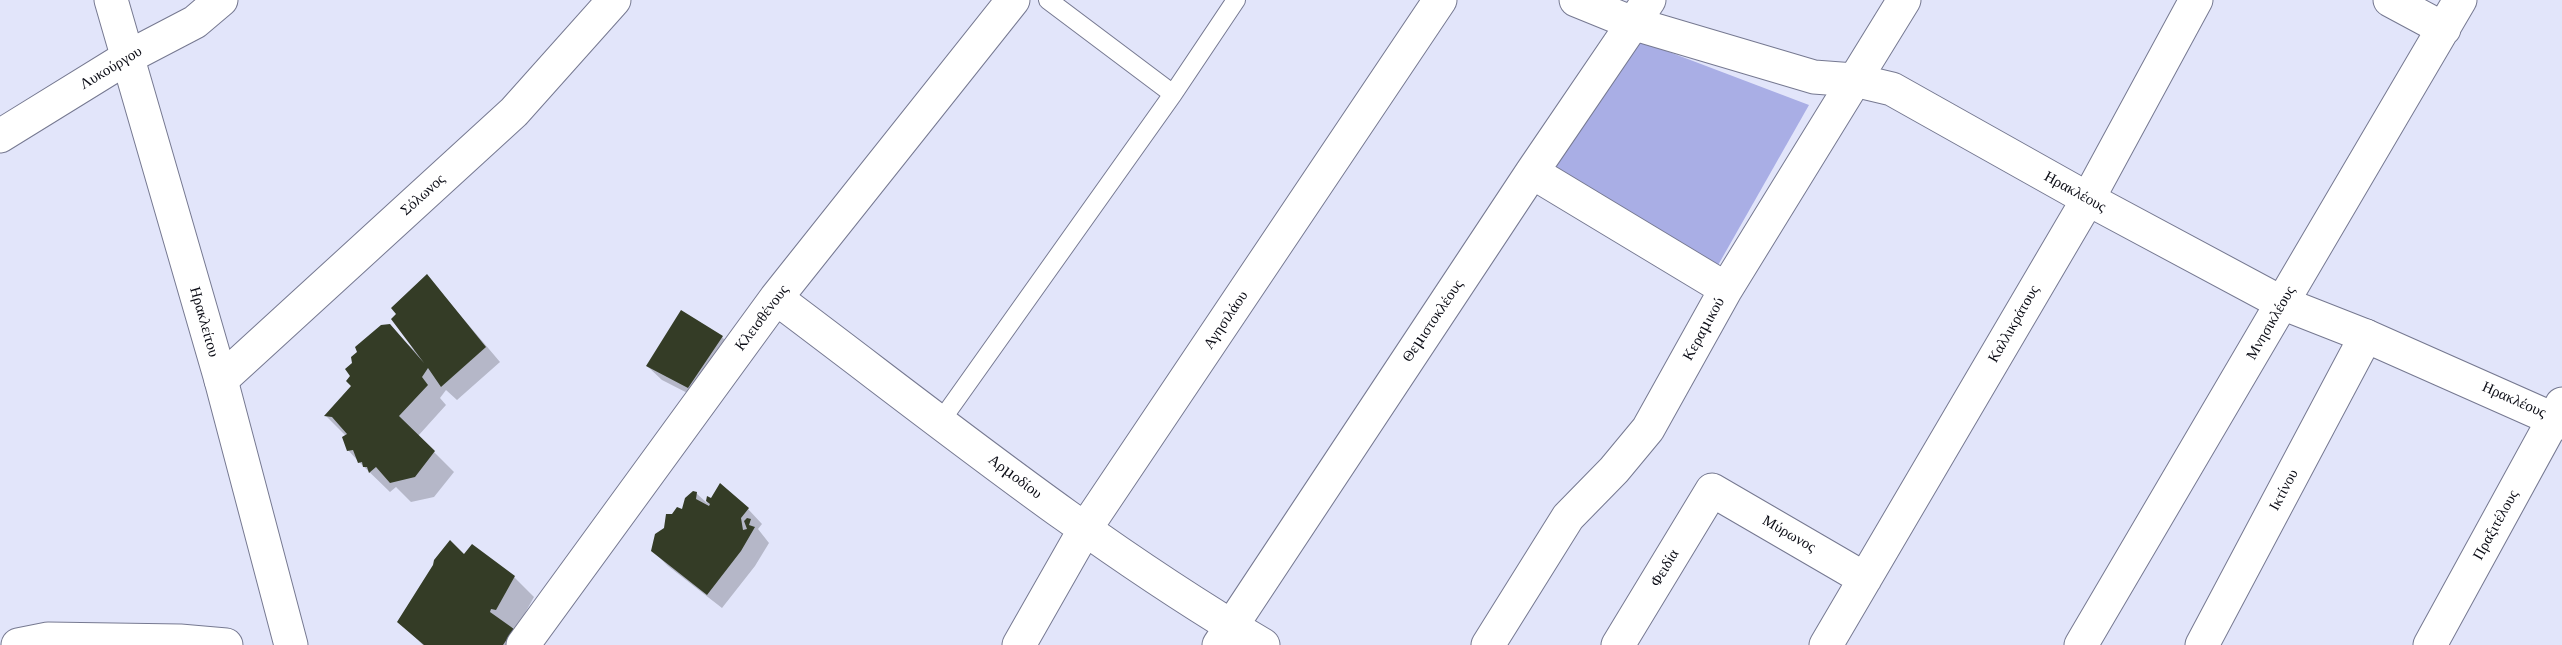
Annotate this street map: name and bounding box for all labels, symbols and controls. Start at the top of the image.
street label: Λυκούργου [77,42,145,94]
street label: Ηρακλέους [2041,168,2109,216]
street label: Σόλωνος [397,170,449,220]
street label: Θεμιστοκλέους [1399,276,1467,366]
street label: Κλεισθένους [731,282,793,354]
street label: Καλλικράτους [1985,282,2043,366]
street label: Μνησικλέους [2243,283,2299,363]
street label: Ηρακλείτου [185,285,223,359]
street label: Αγησιλάου [1200,287,1252,353]
street label: Κεραμικού [1679,294,1729,364]
street label: Ηρακλέους [2479,378,2549,422]
street label: Αρμοδίου [985,451,1045,503]
street label: Ικτίνου [2266,466,2302,514]
street label: Πραξιτέλους [2469,487,2523,563]
street label: Μύρωνος [1759,512,1819,556]
street label: Φειδία [1647,546,1683,590]

